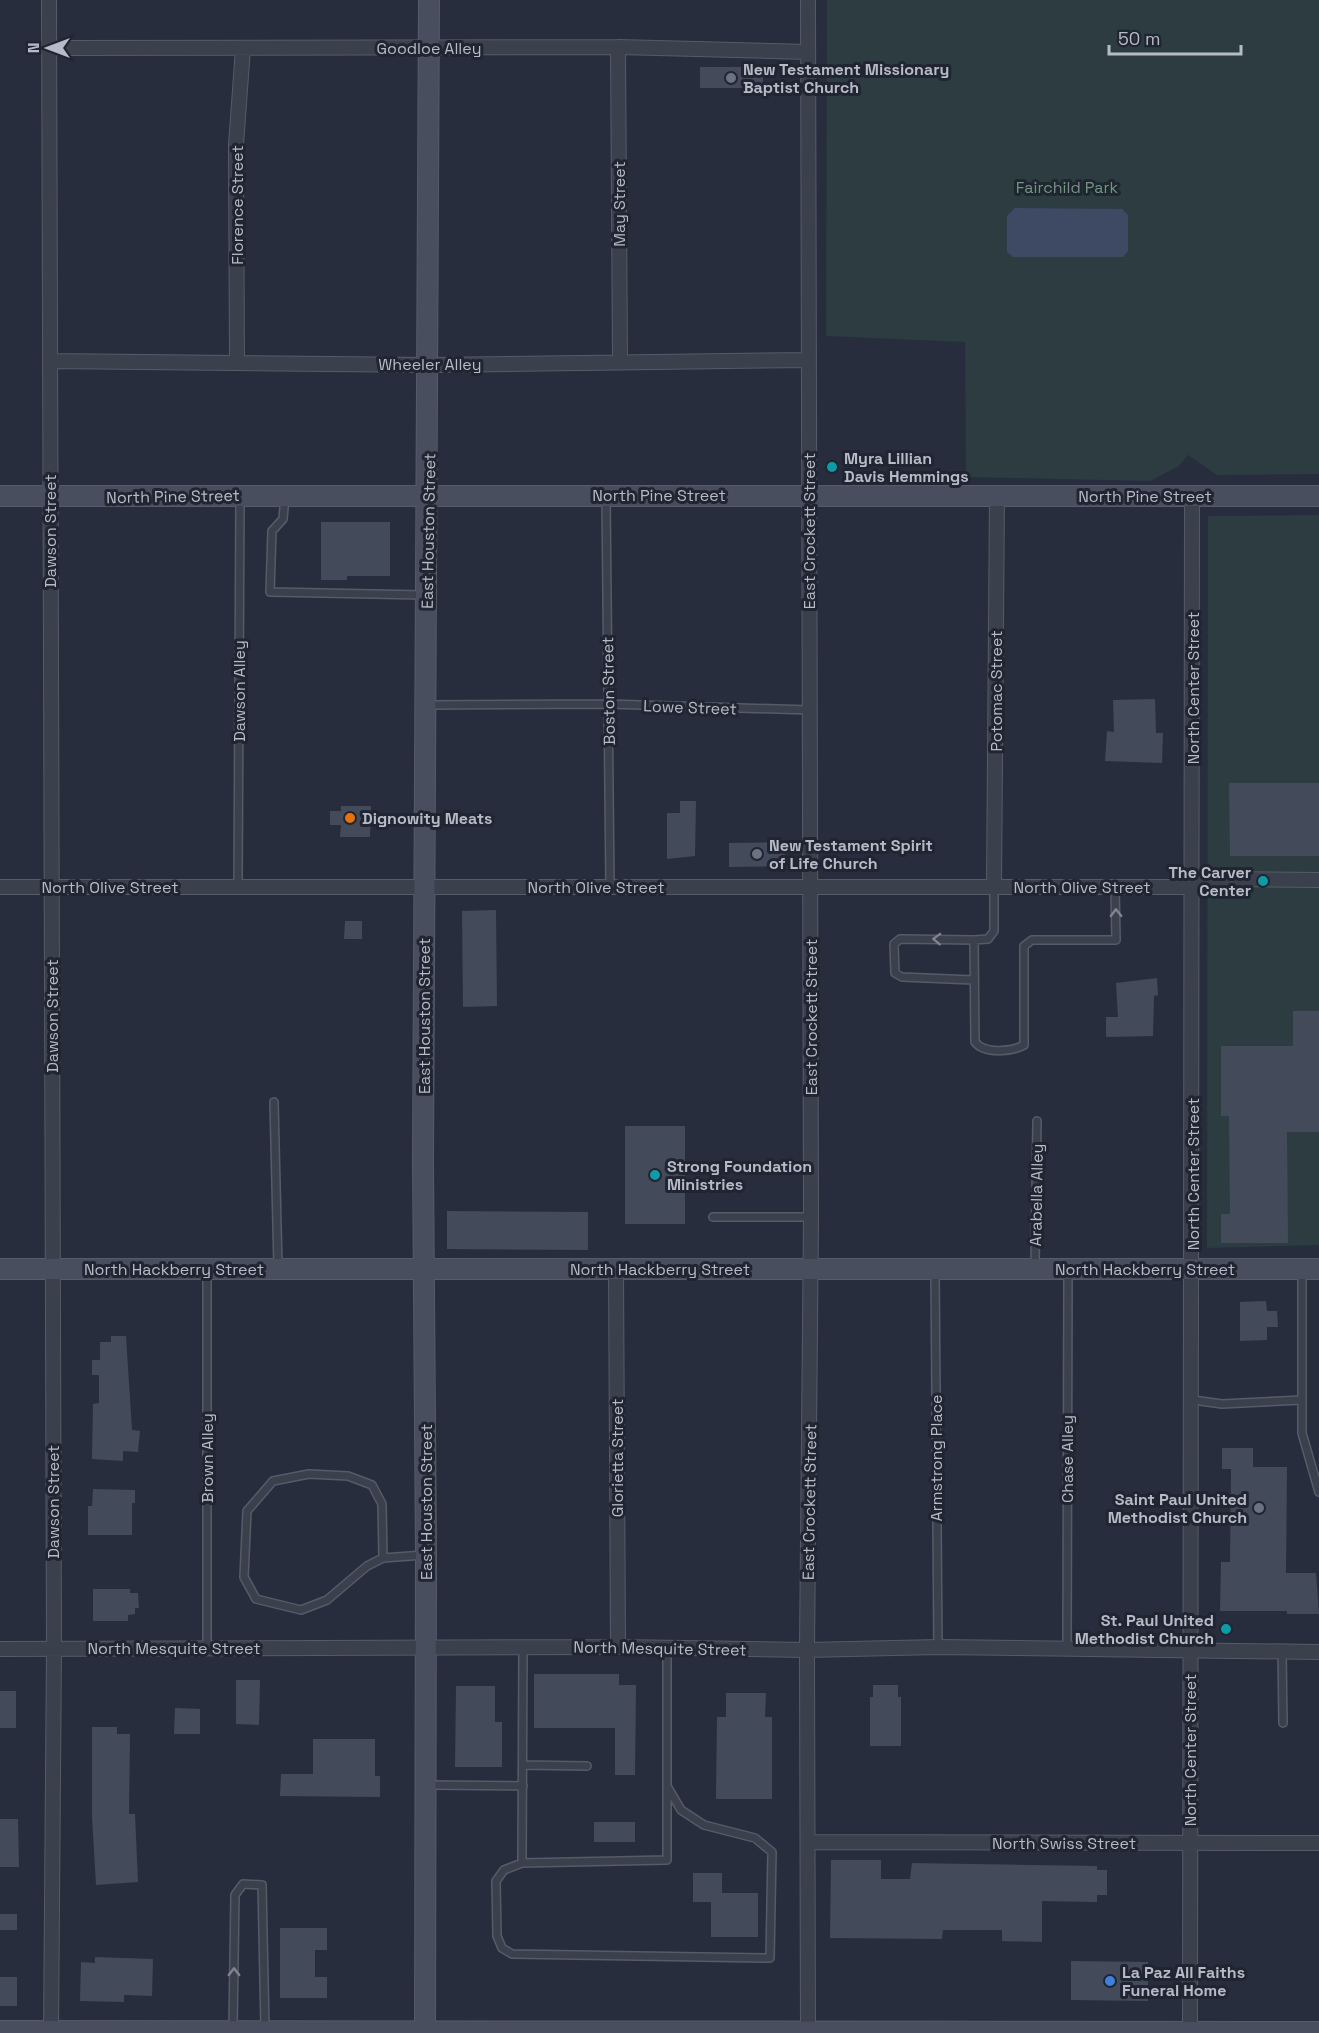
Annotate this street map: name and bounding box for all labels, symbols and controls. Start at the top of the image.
north arrow [18,18,78,78]
scale bar [1109,18,1241,56]
text: 50 m [1118,27,1160,50]
street label: Goodloe Alley [376,38,482,59]
text: N [23,43,44,53]
place label: New Testament Missionary Baptist Church [743,59,949,98]
marker: New Testament Missionary Baptist Church [724,71,738,85]
street label: Florence Street [227,145,248,265]
street label: May Street [609,161,630,247]
park label: Fairchild Park [1016,177,1119,198]
street label: Wheeler Alley [378,354,482,375]
place label: Myra Lillian Davis Hemmings [844,448,969,487]
street label: East Houston Street [417,453,440,609]
street label: East Crockett Street [799,453,820,609]
marker: Myra Lillian Davis Hemmings [825,460,839,474]
street label: Dawson Street [40,474,61,588]
street label: North Pine Street [106,485,240,508]
street label: North Pine Street [592,485,726,506]
street label: North Pine Street [1078,486,1212,507]
street label: North Center Street [1183,612,1204,764]
street label: Potomac Street [986,630,1007,752]
street label: Boston Street [597,637,620,745]
street label: Dawson Alley [229,640,250,742]
street label: Lowe Street [643,695,737,720]
place label: Dignowity Meats [362,808,492,829]
marker: Dignowity Meats [343,811,357,825]
place label: New Testament Spirit of Life Church [769,835,933,874]
marker: New Testament Spirit of Life Church [750,847,764,861]
place label: The Carver Center [1168,862,1251,901]
marker: The Carver Center [1256,874,1270,888]
street label: North Olive Street [41,877,179,898]
street label: North Olive Street [527,877,665,898]
street label: North Olive Street [1013,877,1151,898]
one-way arrow [1109,909,1122,918]
one-way arrow [932,932,941,945]
street label: East Houston Street [414,938,435,1094]
street label: East Crockett Street [801,939,822,1095]
street label: Dawson Street [42,959,63,1073]
street label: North Center Street [1183,1098,1204,1250]
street label: Arabella Alley [1025,1143,1048,1247]
place label: Strong Foundation Ministries [667,1156,812,1195]
marker: Strong Foundation Ministries [648,1168,662,1182]
street label: North Hackberry Street [84,1259,264,1280]
street label: North Hackberry Street [570,1259,750,1280]
street label: North Hackberry Street [1055,1259,1235,1280]
street label: Armstrong Place [926,1395,947,1521]
street label: Glorietta Street [607,1399,628,1517]
street label: Brown Alley [197,1413,218,1503]
street label: Chase Alley [1057,1415,1078,1503]
street label: East Houston Street [416,1424,437,1580]
street label: East Crockett Street [798,1424,821,1580]
street label: Dawson Street [43,1445,64,1559]
place label: Saint Paul United Methodist Church [1108,1489,1247,1528]
marker: Saint Paul United Methodist Church [1252,1501,1266,1515]
place label: St. Paul United Methodist Church [1075,1610,1214,1649]
marker: St. Paul United Methodist Church [1219,1622,1233,1636]
street label: North Mesquite Street [573,1636,747,1661]
street label: North Mesquite Street [87,1638,261,1659]
street label: North Center Street [1180,1674,1201,1826]
street label: North Swiss Street [992,1833,1136,1854]
place label: La Paz All Faiths Funeral Home [1122,1962,1245,2001]
one-way arrow [228,1968,240,1977]
marker: La Paz All Faiths Funeral Home [1103,1974,1117,1988]

